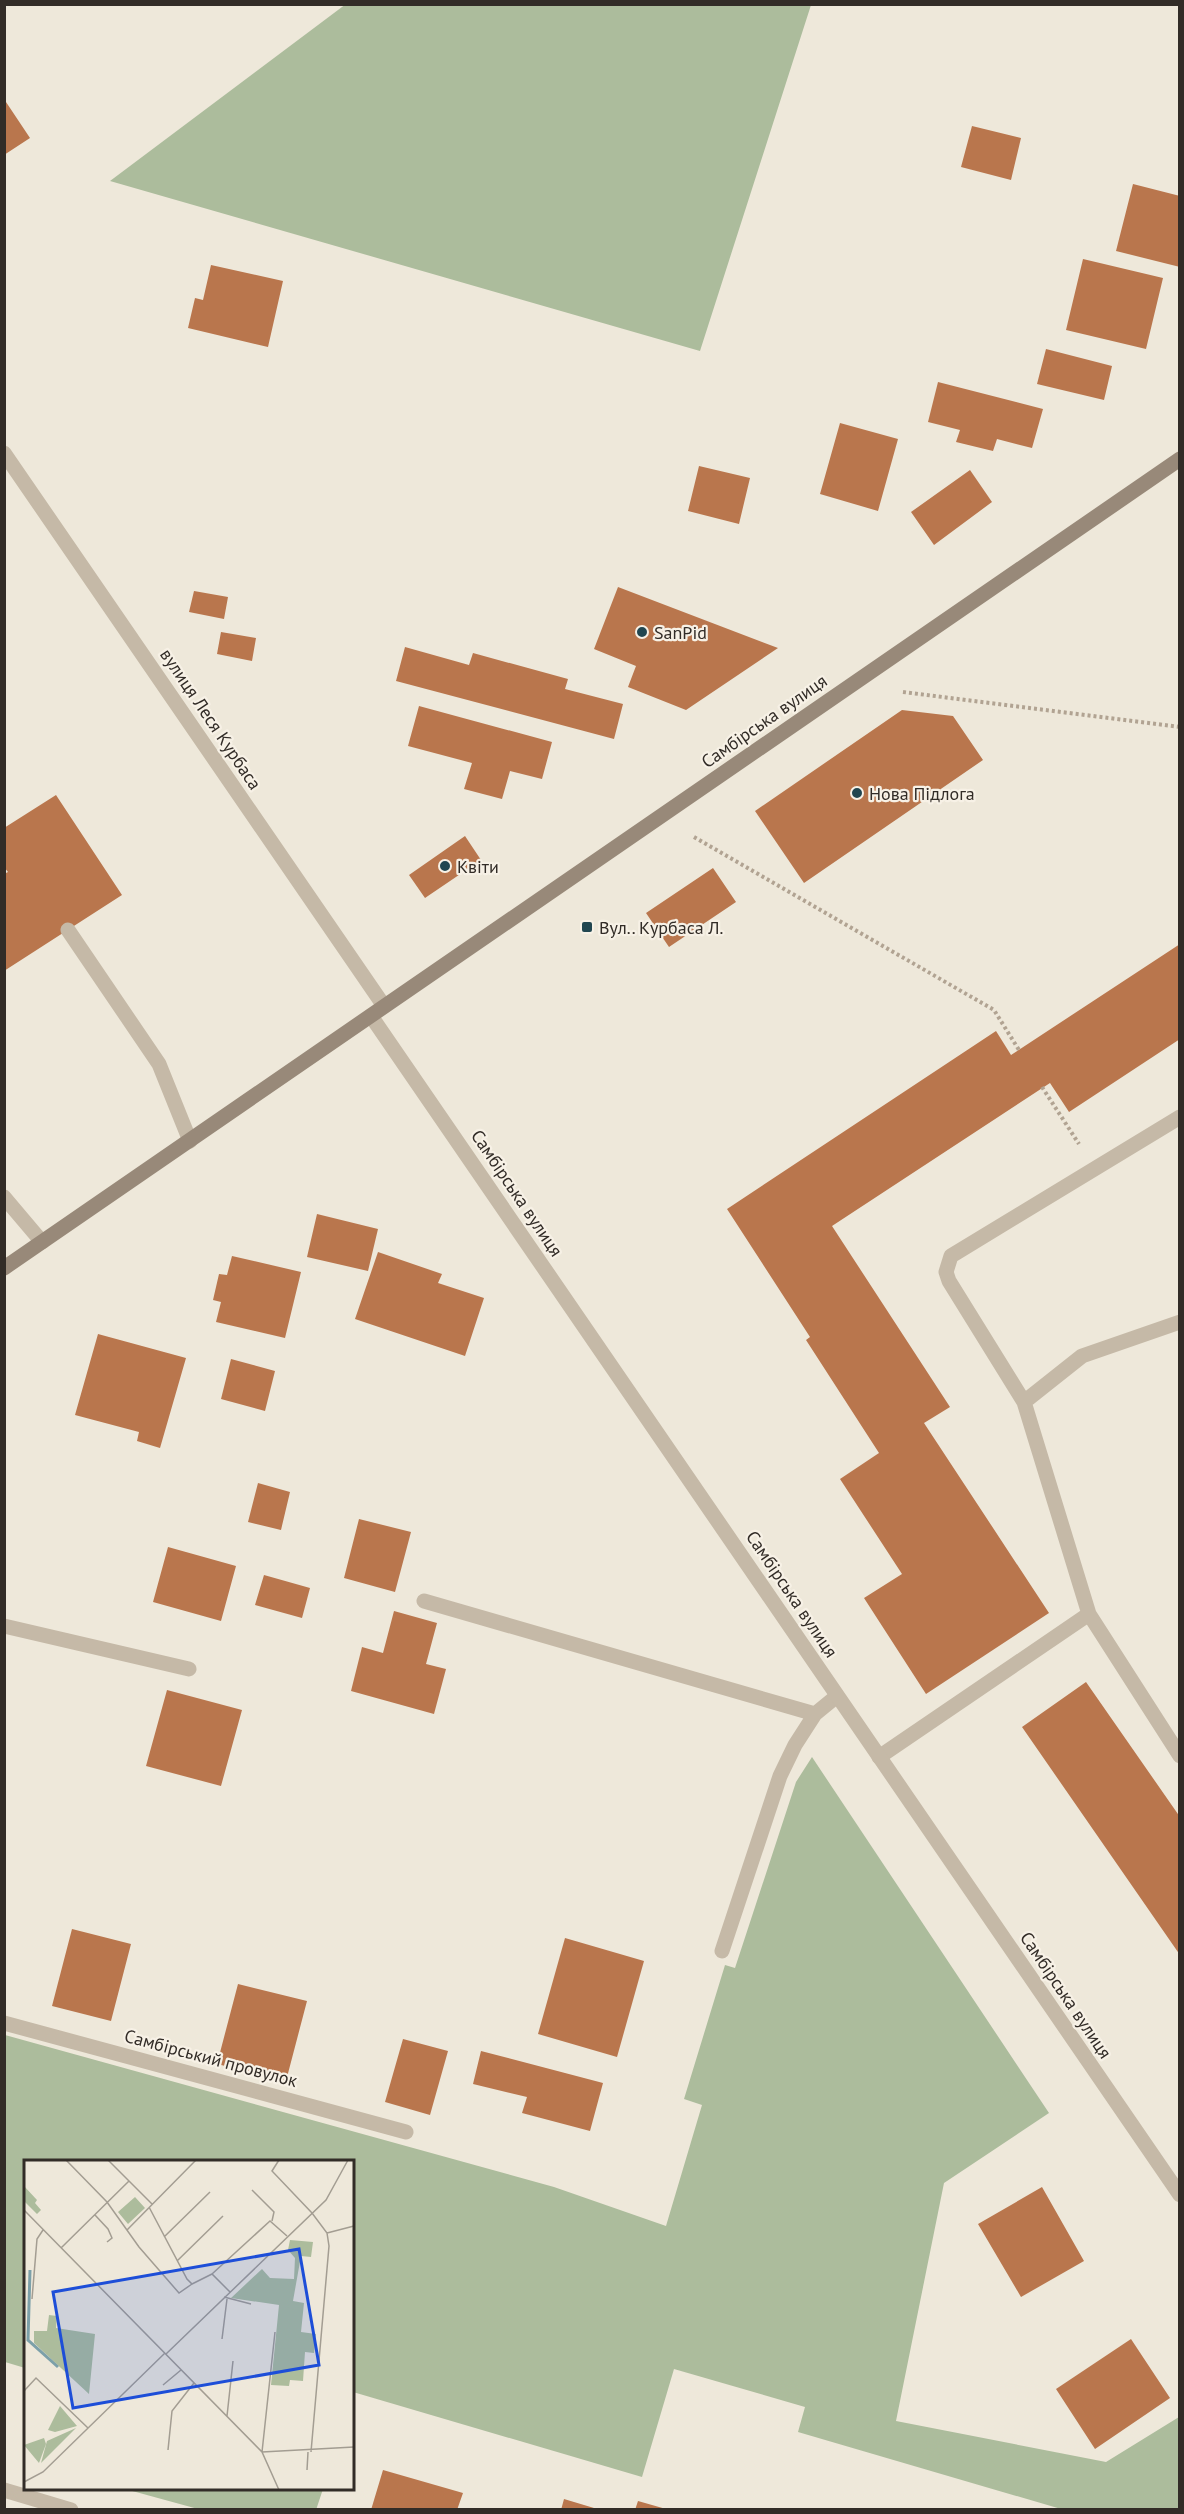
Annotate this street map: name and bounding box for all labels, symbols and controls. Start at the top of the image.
place label: SanPid [654,621,707,644]
marker: SanPid [635,625,649,639]
street label: вулиця Леся Курбаса [155,644,267,794]
street label: Самбірська вулиця [697,669,831,773]
place label: Нова Підлога [869,782,975,805]
marker: Нова Підлога [850,786,864,800]
place label: Квіти [457,855,499,878]
marker: Квіти [438,859,452,873]
place label: Вул.. Курбаса Л. [599,916,723,939]
marker: Вул.. Курбаса Л. [580,920,594,934]
street label: Самбірська вулиця [466,1125,568,1261]
street label: Самбірська вулиця [741,1526,843,1662]
street label: Самбірська вулиця [1015,1927,1117,2063]
street label: Самбірський провулок [122,2024,300,2092]
inset map [24,2160,354,2490]

